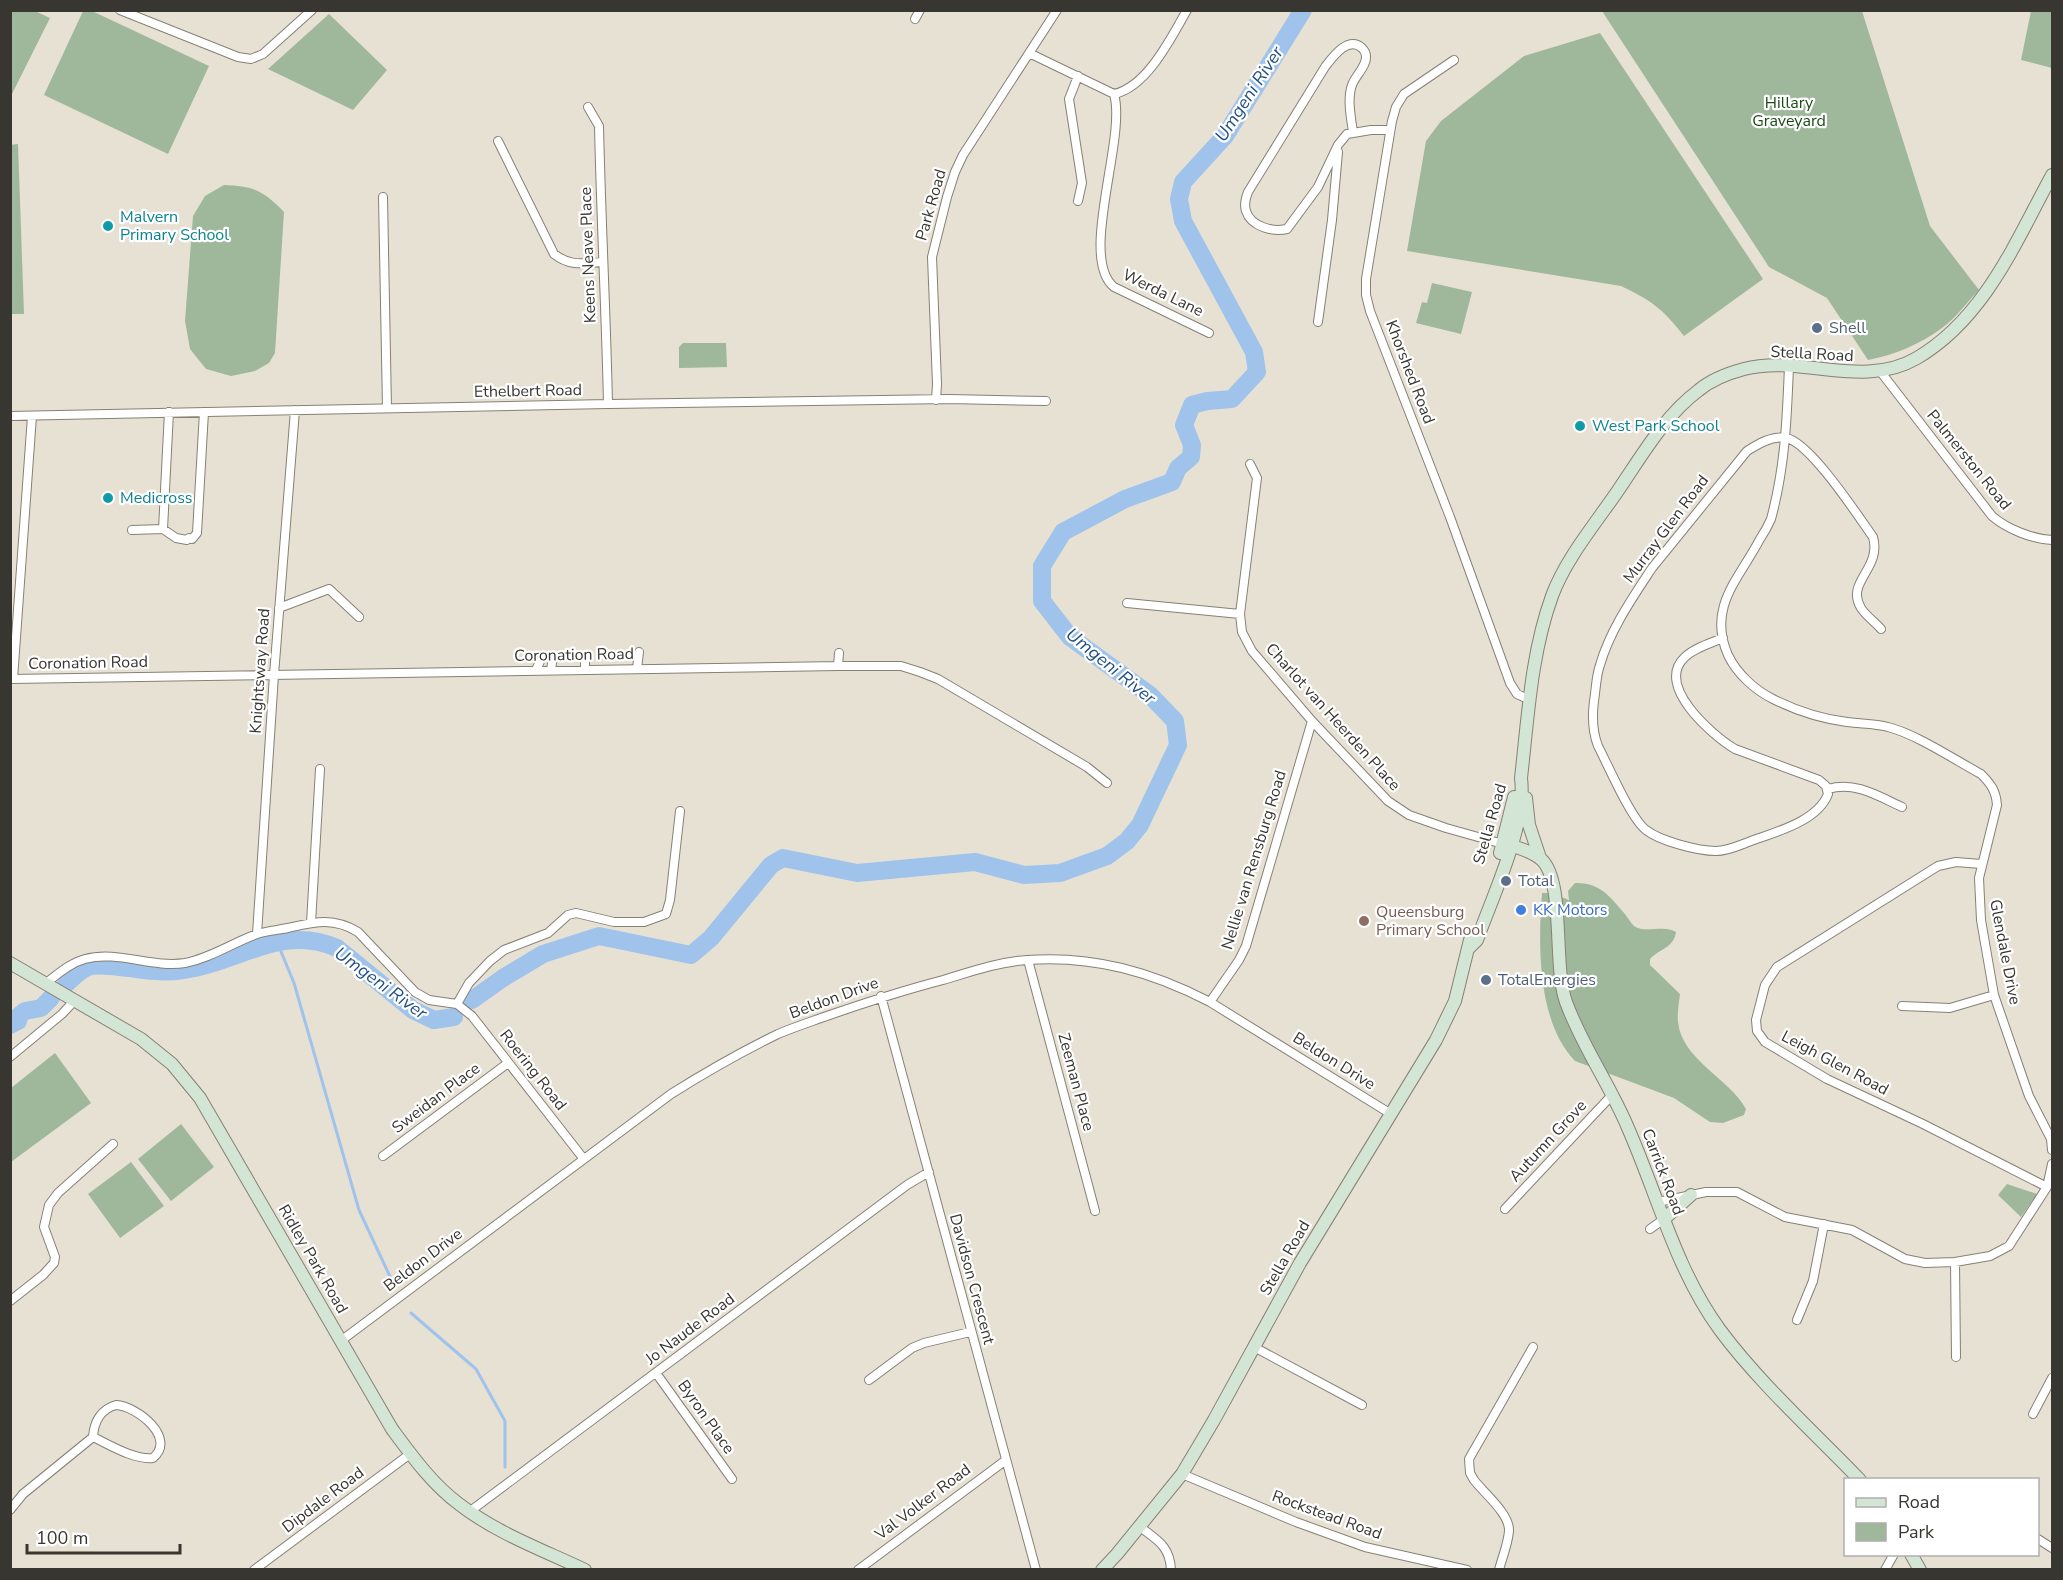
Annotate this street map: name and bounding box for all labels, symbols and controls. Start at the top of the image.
water label: Umgeni River [1209,41,1289,146]
park label: Hillary Graveyard [1752,92,1826,132]
street label: Park Road [910,167,952,243]
street label: Keens Neave Place [575,186,601,324]
place label: Malvern Primary School [120,206,229,246]
marker: Malvern Primary School [101,219,115,233]
street label: Werda Lane [1119,264,1207,322]
street label: Khorshed Road [1380,317,1440,427]
place label: Shell [1829,317,1866,339]
marker: Shell [1810,321,1824,335]
street label: Stella Road [1770,341,1854,367]
street label: Ethelbert Road [474,379,582,403]
street label: Palmerston Road [1922,405,2016,515]
place label: West Park School [1592,415,1720,437]
marker: West Park School [1573,419,1587,433]
street label: Murray Glen Road [1618,470,1714,588]
place label: Medicross [120,487,193,509]
marker: Medicross [101,491,115,505]
street label: Knightsway Road [245,608,275,734]
water label: Umgeni River [1061,622,1161,710]
street label: Charlot van Heerden Place [1261,638,1405,796]
street label: Coronation Road [514,643,634,667]
street label: Coronation Road [28,651,148,675]
street label: Nellie van Rensburg Road [1216,768,1292,952]
street label: Stella Road [1468,781,1512,867]
place label: Total [1518,870,1554,892]
marker: Total [1499,874,1513,888]
street label: Glendale Drive [1984,897,2026,1007]
place label: KK Motors [1533,899,1607,921]
place label: Queensburg Primary School [1376,901,1485,941]
marker: KK Motors [1514,903,1528,917]
marker: Queensburg Primary School [1357,914,1371,928]
water label: Umgeni River [330,941,433,1025]
place label: TotalEnergies [1498,969,1596,991]
street label: Beldon Drive [786,972,882,1024]
marker: TotalEnergies [1479,973,1493,987]
street label: Roering Road [494,1025,572,1115]
street label: Leigh Glen Road [1777,1025,1893,1101]
street label: Beldon Drive [1289,1027,1379,1095]
street label: Zeeman Place [1052,1031,1100,1133]
street label: Sweidan Place [387,1057,485,1139]
street label: Autumn Grove [1504,1095,1592,1187]
street label: Carrick Road [1636,1126,1690,1218]
street label: Ridley Park Road [273,1200,353,1318]
street label: Davidson Crescent [944,1211,1000,1347]
street label: Stella Road [1255,1216,1315,1300]
street label: Beldon Drive [379,1223,467,1297]
street label: Jo Naude Road [640,1288,739,1370]
street label: Byron Place [672,1376,740,1458]
street label: Val Volker Road [870,1459,975,1546]
street label: Dipdale Road [278,1462,368,1538]
legend [1844,1478,2039,1556]
street label: Rockstead Road [1269,1485,1385,1545]
text: Road [1898,1490,1940,1514]
scale bar [27,1517,180,1555]
text: Park [1898,1520,1935,1544]
text: 100 m [36,1526,88,1550]

